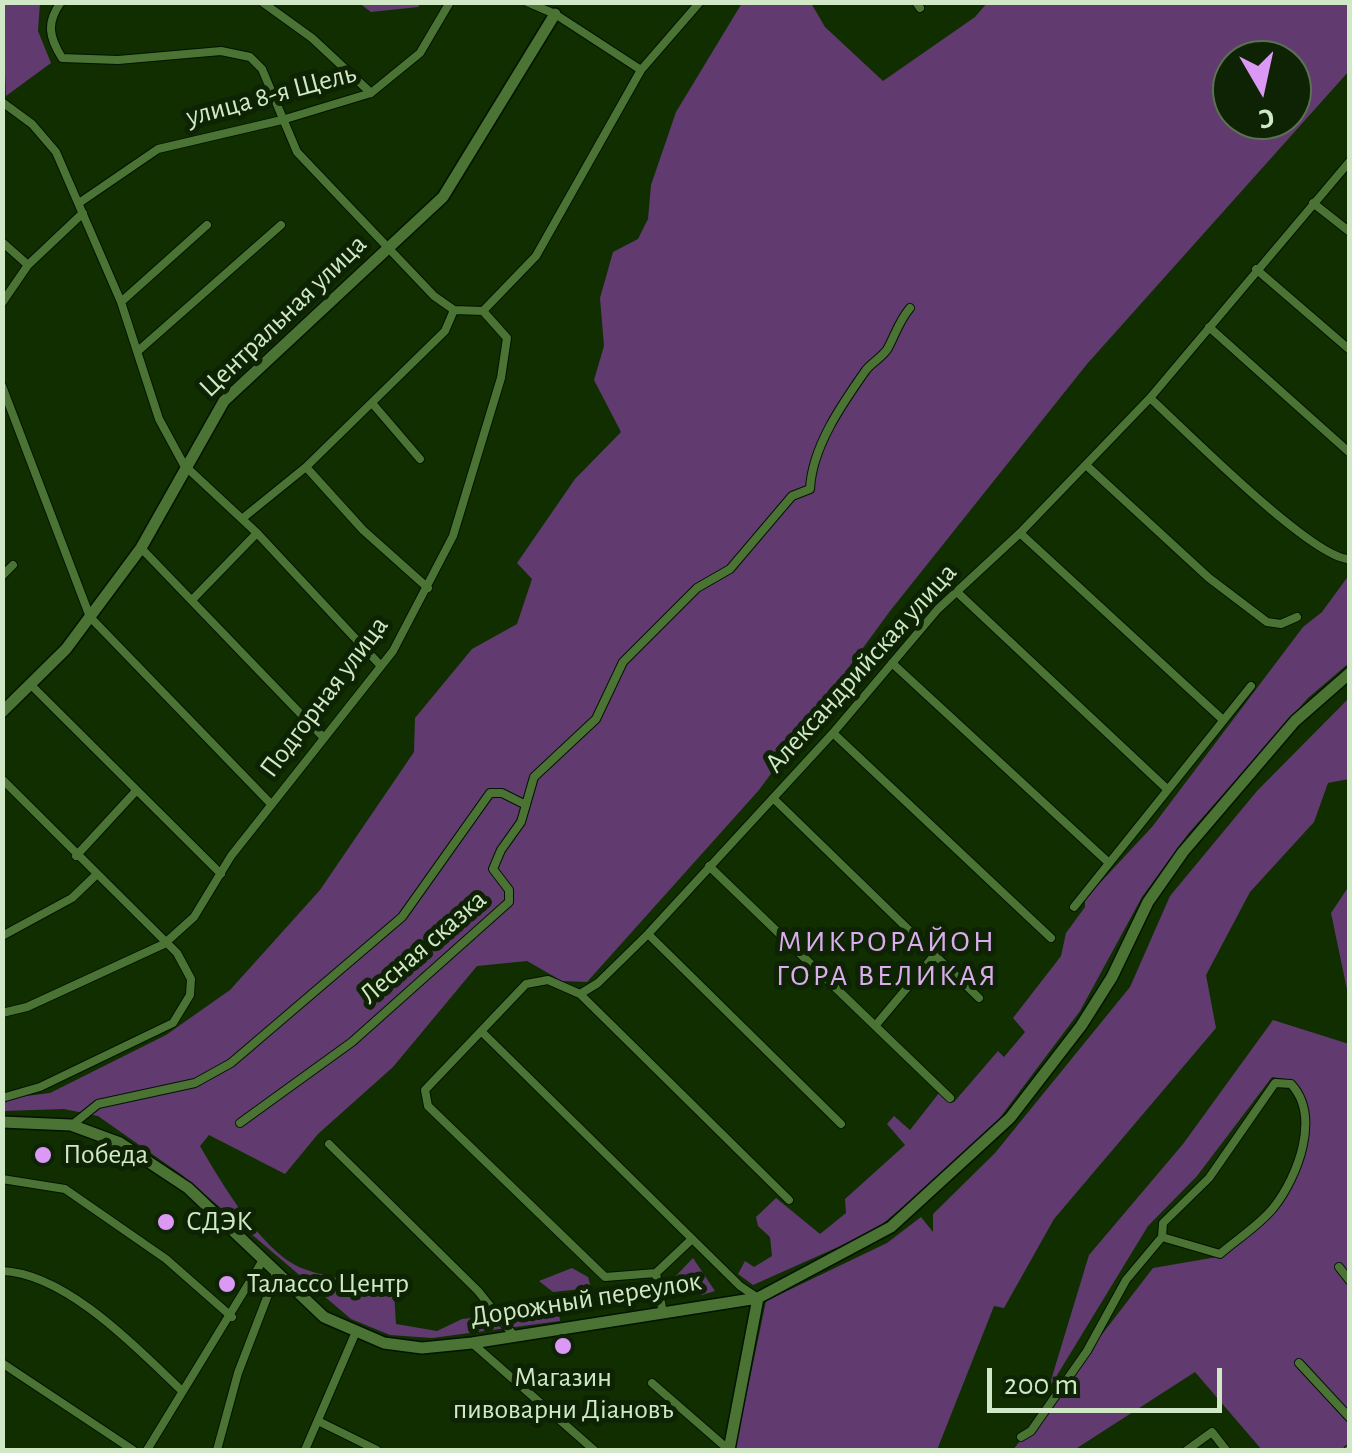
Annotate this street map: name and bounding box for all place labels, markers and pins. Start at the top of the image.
place label: Победа [63,1138,148,1172]
marker: Победа [32,1144,54,1166]
place label: СДЭК [186,1205,252,1239]
marker: СДЭК [155,1211,177,1233]
place label: Талассо Центр [247,1267,409,1301]
marker: Талассо Центр [216,1273,238,1295]
marker: Магазин пивоварни Дiановъ [552,1335,574,1357]
place label: Магазин пивоварни Дiановъ [453,1361,673,1427]

